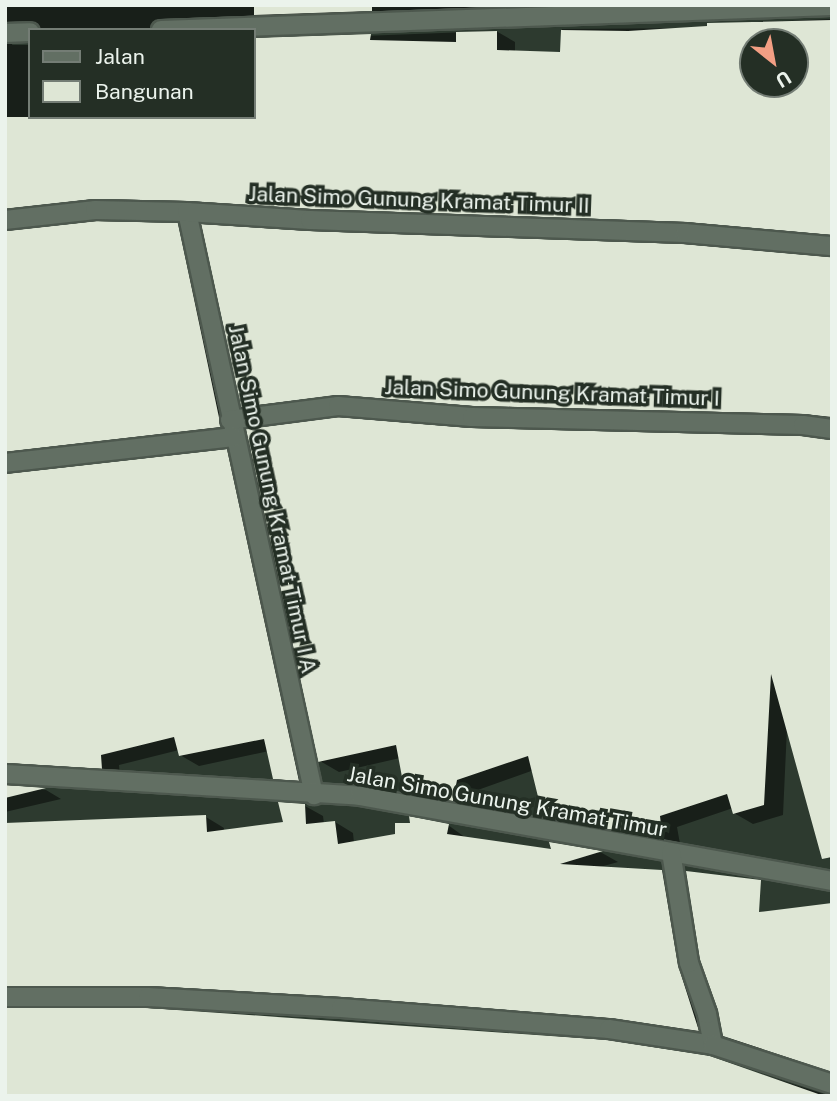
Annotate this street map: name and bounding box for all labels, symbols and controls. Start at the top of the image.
legend [28,28,256,119]
north arrow [739,28,809,98]
text: Jalan [95,44,145,69]
text: U [772,66,795,92]
text: Bangunan [95,79,194,104]
street label: Jalan Simo Gunung Kramat Timur II [248,181,590,219]
street label: Jalan Simo Gunung Kramat Timur I A [223,322,321,676]
street label: Jalan Simo Gunung Kramat Timur I [384,375,720,411]
street label: Jalan Simo Gunung Kramat Timur [345,761,669,843]

